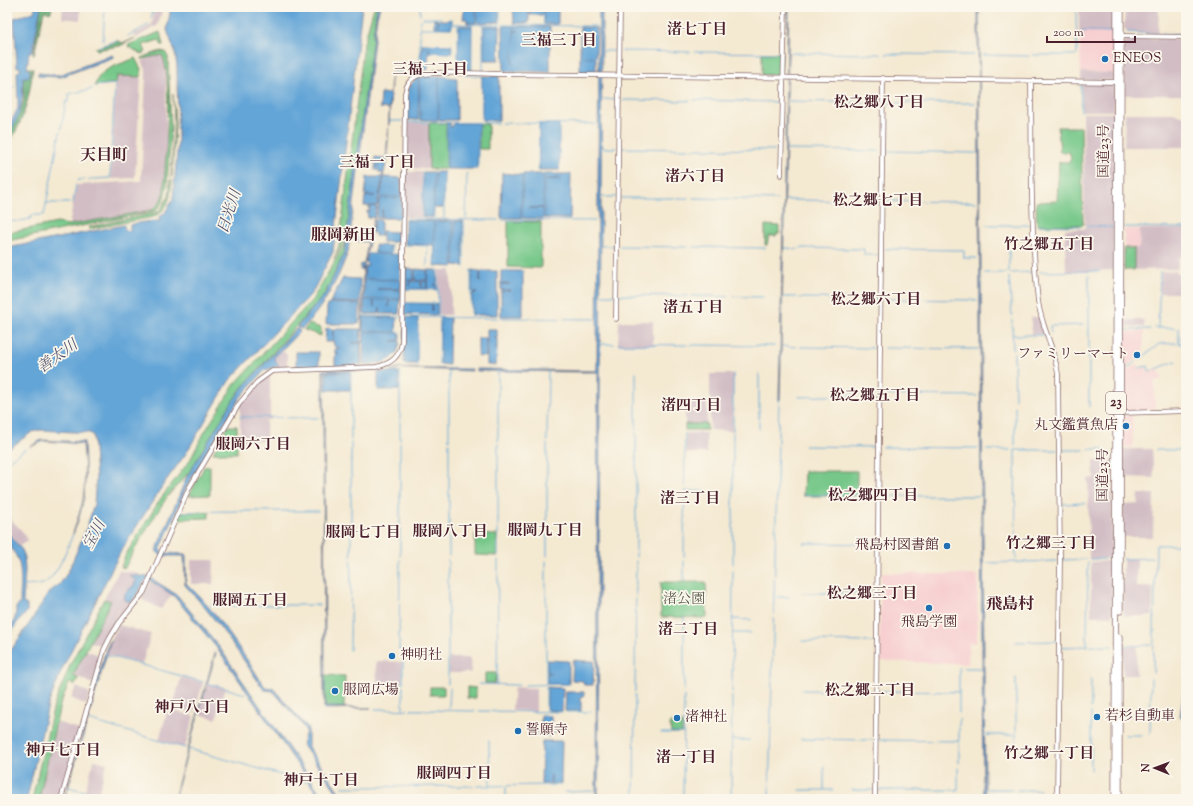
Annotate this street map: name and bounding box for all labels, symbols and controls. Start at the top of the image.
scale bar [1047,18,1135,44]
district label: 渚七丁目 [667,20,727,41]
text: 200 m [1053,24,1084,42]
district label: 三福三丁目 [521,31,597,52]
place label: ENEOS [1113,49,1161,69]
marker: ENEOS [1100,54,1110,64]
district label: 三福二丁目 [392,60,468,81]
district label: 松之郷八丁目 [834,93,924,114]
street label: 国道23号 [1095,124,1115,178]
district label: 天目町 [80,145,128,168]
district label: 三福一丁目 [339,153,415,174]
district label: 渚六丁目 [665,167,725,188]
water label: 日光川 [213,185,248,237]
district label: 松之郷七丁目 [833,191,923,212]
district label: 服岡新田 [311,225,375,248]
district label: 竹之郷五丁目 [1004,235,1094,256]
district label: 松之郷六丁目 [831,290,921,311]
district label: 渚五丁目 [663,298,723,319]
water label: 善太川 [34,334,84,379]
place label: ファミリーマート [1017,345,1129,365]
marker: ファミリーマート [1132,350,1142,360]
district label: 松之郷五丁目 [830,386,920,407]
road number: 23 [1106,392,1126,414]
district label: 渚四丁目 [661,396,721,417]
place label: 丸文鑑賞魚店 [1034,416,1118,436]
marker: 丸文鑑賞魚店 [1121,421,1131,431]
district label: 服岡六丁目 [215,435,291,456]
street label: 国道23号 [1094,448,1114,502]
district label: 松之郷四丁目 [828,486,918,507]
district label: 渚三丁目 [660,489,720,510]
water label: 宝川 [79,515,112,553]
district label: 服岡九丁目 [507,521,583,542]
district label: 服岡八丁目 [412,522,488,543]
district label: 服岡七丁目 [325,523,401,544]
district label: 竹之郷三丁目 [1006,534,1096,555]
place label: 飛島村図書館 [855,536,939,556]
marker: 飛島村図書館 [942,541,952,551]
district label: 松之郷三丁目 [827,584,917,605]
park label: 渚公園 [663,590,705,610]
district label: 服岡五丁目 [212,591,288,612]
district label: 飛島村 [986,594,1034,617]
marker: 飛島学園 [924,603,934,613]
place label: 飛島学園 [901,613,957,633]
district label: 渚二丁目 [658,620,718,641]
place label: 神明社 [400,646,442,666]
marker: 神明社 [387,651,397,661]
place label: 服岡広場 [343,681,399,701]
district label: 松之郷二丁目 [825,681,915,702]
marker: 服岡広場 [330,686,340,696]
district label: 神戸八丁目 [154,698,230,719]
place label: 若杉自動車 [1105,707,1175,727]
place label: 渚神社 [685,708,727,728]
marker: 若杉自動車 [1092,712,1102,722]
marker: 渚神社 [672,713,682,723]
place label: 誓願寺 [526,721,568,741]
marker: 誓願寺 [513,726,523,736]
district label: 神戸七丁目 [25,741,101,762]
district label: 竹之郷一丁目 [1004,744,1094,765]
district label: 渚一丁目 [656,748,716,769]
north arrow [1135,748,1175,788]
text: N [1138,763,1154,773]
district label: 服岡四丁目 [416,764,492,785]
district label: 神戸十丁目 [283,771,359,792]

